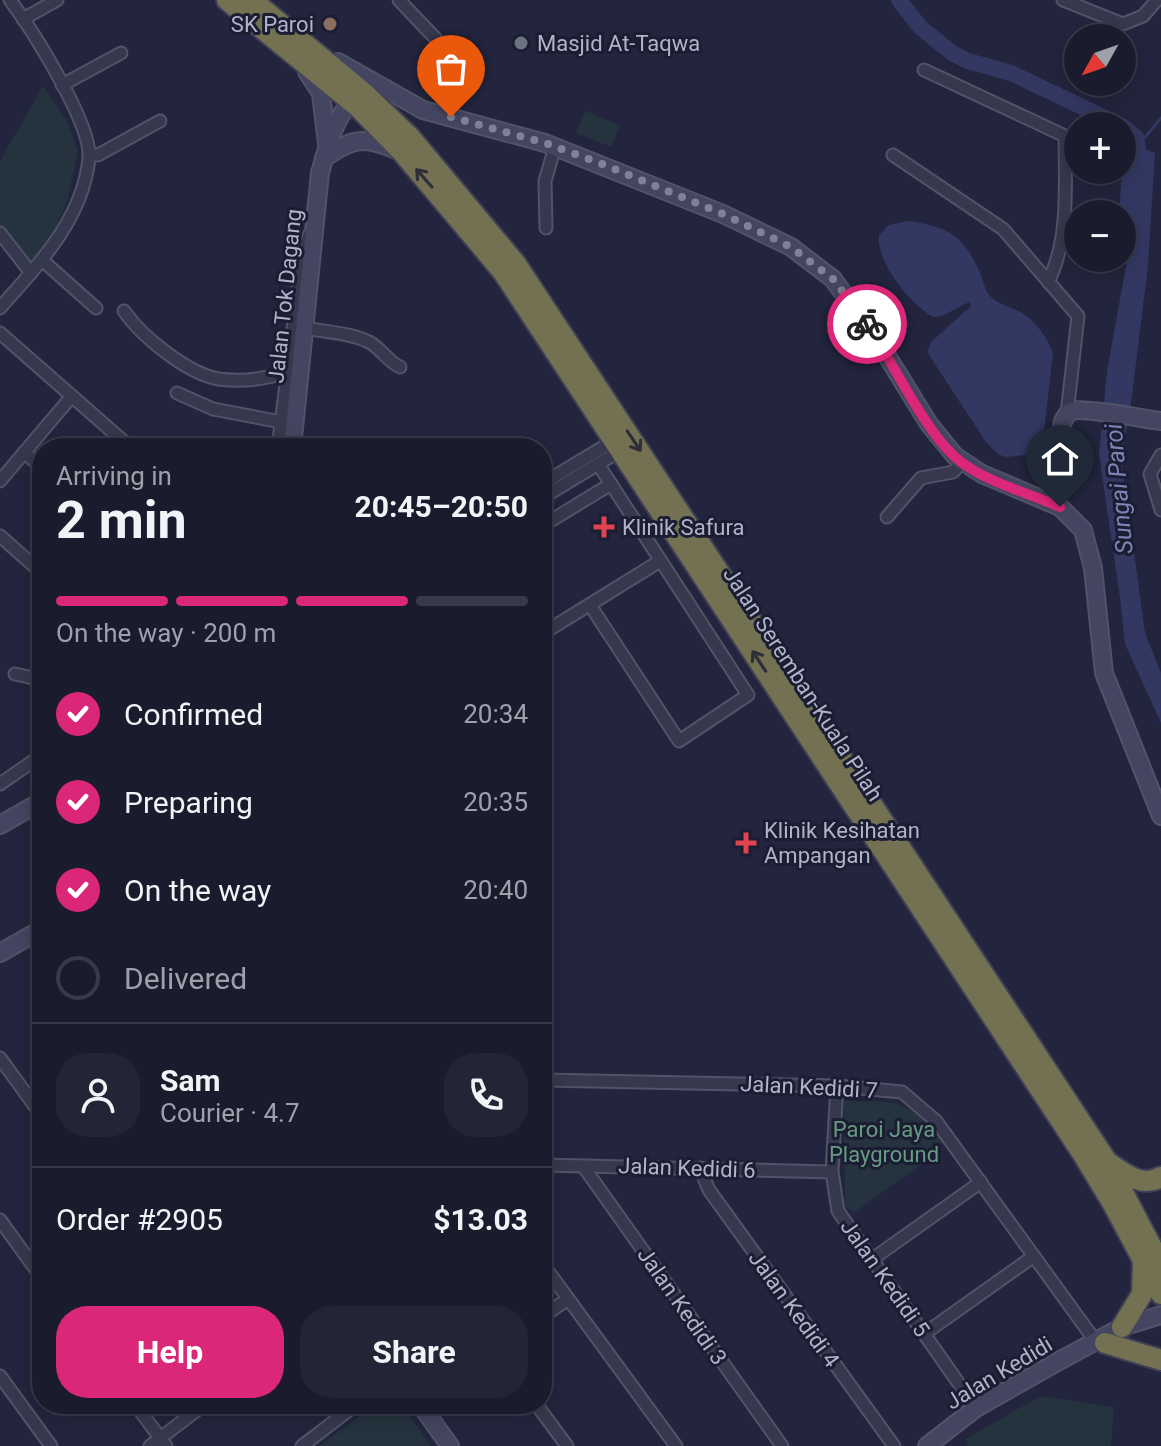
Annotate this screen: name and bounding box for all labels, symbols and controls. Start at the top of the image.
place label: SK Paroi [231,12,314,37]
marker: SK Paroi [321,15,339,33]
north arrow [1064,24,1136,96]
map controls [1064,24,1136,272]
place label: Masjid At-Taqwa [537,31,700,56]
marker: Masjid At-Taqwa [512,34,530,52]
pin [417,35,485,117]
icon: bag [429,47,473,91]
button: + [1064,112,1136,184]
one-way arrow [415,168,433,188]
button: − [1064,200,1136,272]
street label: Jalan Tok Dagang [263,208,307,384]
courier [827,284,907,364]
icon: bike [845,302,889,346]
water label: Sungai Paroi [1099,422,1139,555]
pin [1026,425,1094,507]
one-way arrow [626,429,642,451]
icon: home [1038,437,1082,481]
text: Arriving in [56,461,172,491]
text: 20:45–20:50 [354,489,528,524]
text: 2 min [56,490,187,551]
place label: Klinik Safura [622,515,744,540]
marker: Klinik Safura [593,516,615,538]
street label: Jalan Seremban-Kuala Pilah [718,562,888,806]
text: On the way · 200 m [56,618,276,648]
one-way arrow [751,650,767,672]
icon: check [56,692,100,736]
text: Confirmed [124,697,263,732]
text: 20:34 [463,699,528,729]
icon: check [56,780,100,824]
text: Preparing [124,785,253,820]
text: 20:35 [463,787,528,817]
place label: Klinik Kesihatan Ampangan [764,818,920,868]
marker: Klinik Kesihatan Ampangan [735,832,757,854]
icon: check [56,868,100,912]
text: On the way [124,873,271,908]
text: 20:40 [463,875,528,905]
text: Delivered [124,961,247,996]
button: person [56,1053,140,1137]
button: phone [444,1053,528,1137]
text: Sam [160,1063,221,1098]
street label: Jalan Kedidi 7 [740,1071,878,1103]
text: Courier · 4.7 [160,1098,300,1128]
park label: Paroi Jaya Playground [829,1117,939,1167]
street label: Jalan Kedidi 6 [618,1153,756,1183]
text: Order #2905 [56,1202,223,1237]
text: $13.03 [433,1202,528,1237]
street label: Jalan Kedidi 5 [835,1214,935,1342]
street label: Jalan Kedidi 3 [632,1242,732,1370]
street label: Jalan Kedidi 4 [743,1246,845,1372]
button: Help [56,1306,284,1398]
button: Share [300,1306,528,1398]
street label: Jalan Kedidi [941,1331,1057,1415]

